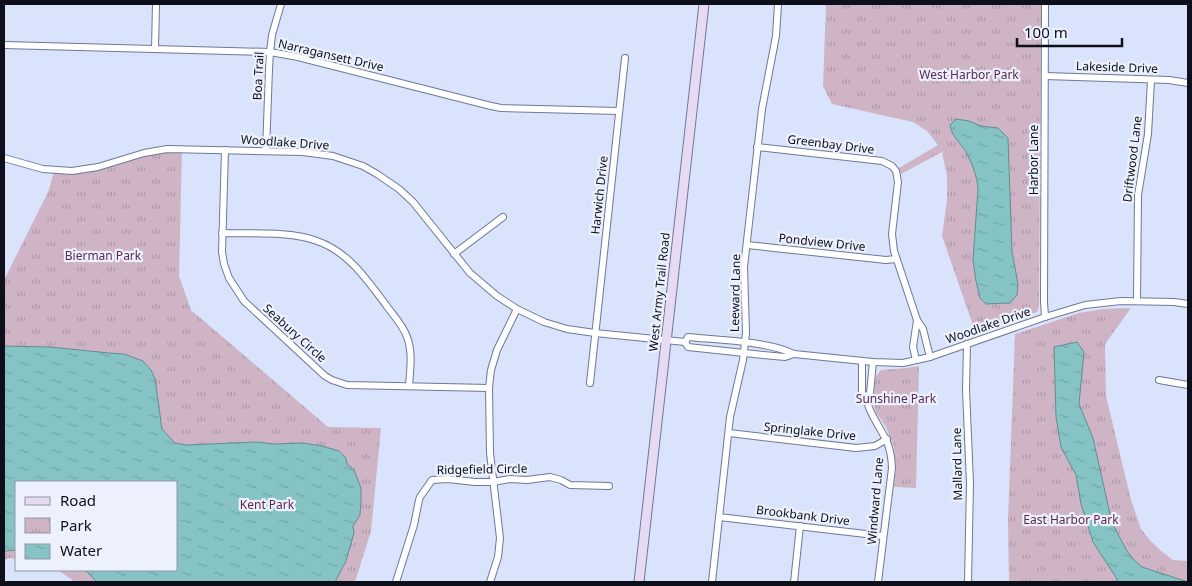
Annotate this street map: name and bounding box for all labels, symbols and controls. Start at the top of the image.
scale bar [1017,15,1122,47]
text: 100 m [1024,22,1068,42]
street label: Narragansett Drive [277,35,386,75]
street label: Boa Trail [248,51,268,101]
street label: Lakeside Drive [1076,57,1158,77]
park label: West Harbor Park [919,66,1019,83]
street label: Driftwood Lane [1118,115,1146,203]
street label: Harbor Lane [1025,125,1042,195]
street label: Woodlake Drive [240,130,330,154]
street label: Greenbay Drive [787,130,876,158]
street label: Harwich Drive [586,155,612,235]
street label: Pondview Drive [778,229,867,255]
street label: West Army Trail Road [644,232,674,352]
park label: Bierman Park [65,247,142,264]
street label: Leeward Lane [726,254,744,332]
street label: Seabury Circle [260,300,331,366]
street label: Woodlake Drive [943,302,1033,347]
park label: Sunshine Park [856,390,937,407]
street label: Springlake Drive [763,418,857,444]
street label: Mallard Lane [948,427,966,501]
street label: Windward Lane [863,456,887,545]
street label: Ridgefield Circle [437,460,528,478]
legend [15,481,178,571]
text: Road [60,490,96,510]
park label: Kent Park [240,496,295,513]
street label: Brookbank Drive [755,501,851,529]
park label: East Harbor Park [1023,511,1119,528]
text: Park [60,515,92,535]
text: Water [60,540,102,560]

